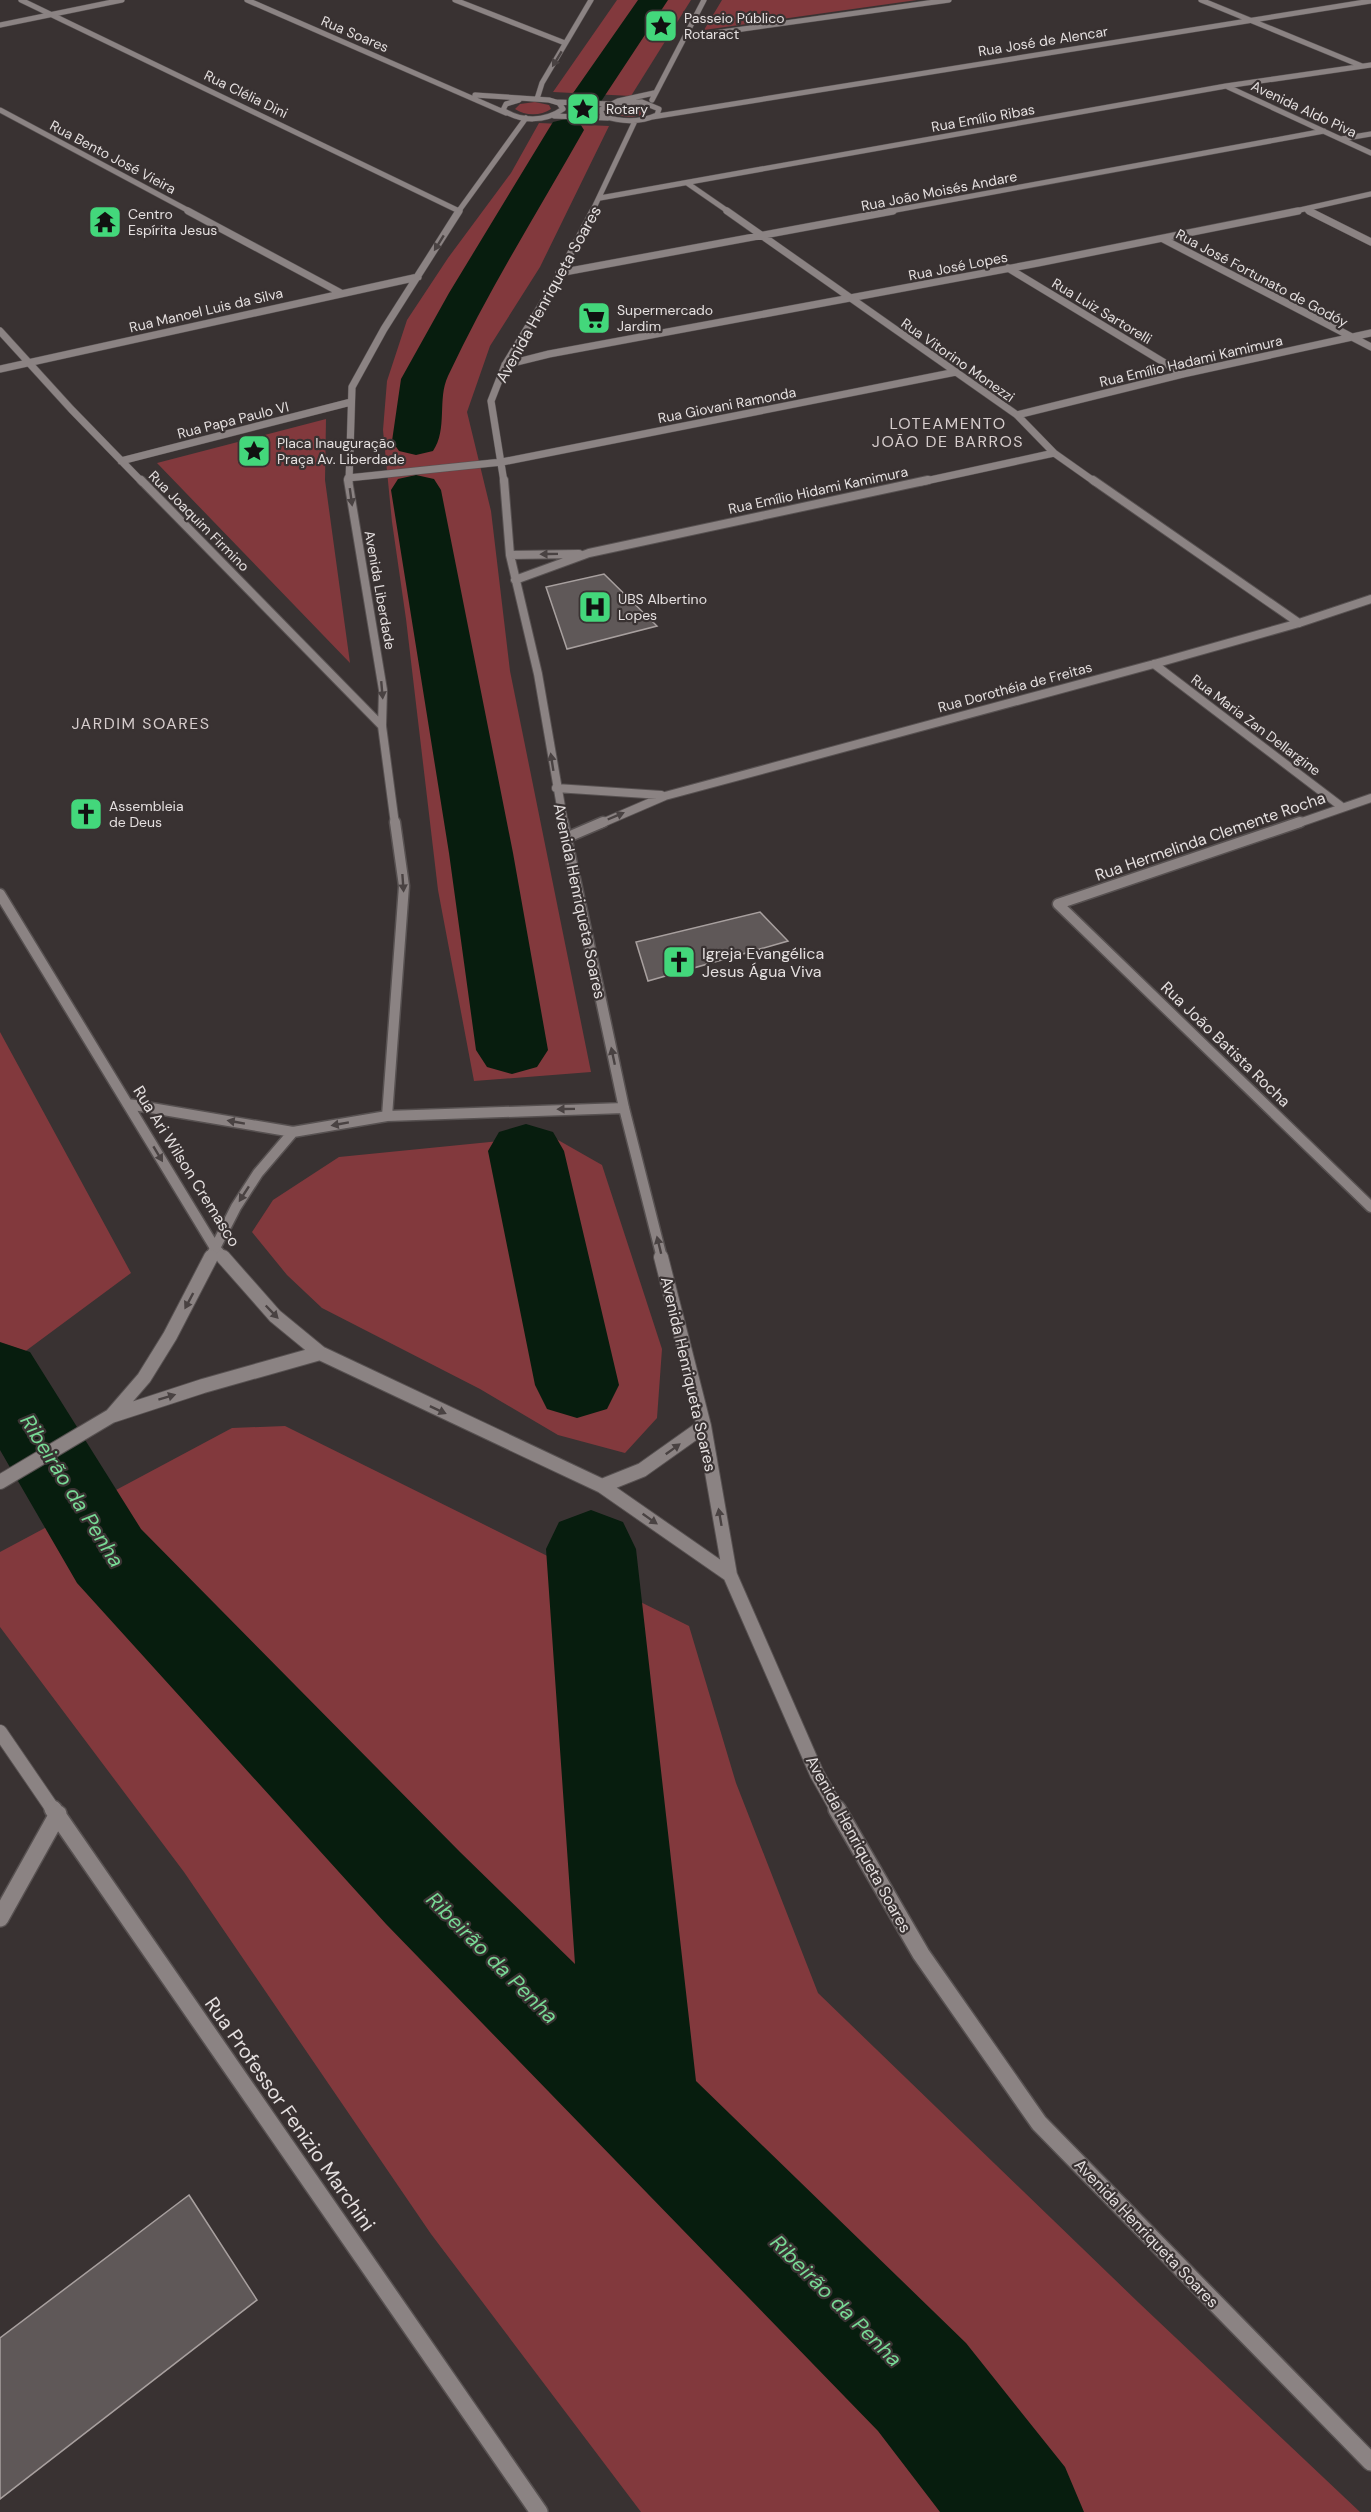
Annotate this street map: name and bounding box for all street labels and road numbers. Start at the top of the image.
street label: Rua Soares [319,12,391,56]
street label: Rua José de Alencar [977,22,1109,60]
street label: Rua Clélia Dini [201,66,291,122]
street label: Avenida Aldo Piva [1248,77,1360,141]
street label: Rua Emílio Ribas [930,100,1036,136]
street label: Rua Bento José Vieira [47,116,179,198]
street label: Rua João Moisés Andare [860,167,1019,215]
street label: Avenida Henriqueta Soares [491,202,606,387]
street label: Rua José Fortunato de Godóy [1173,225,1351,331]
street label: Rua José Lopes [907,248,1009,284]
street label: Rua Luiz Sartorelli [1049,274,1155,348]
street label: Rua Manoel Luis da Silva [127,284,285,336]
street label: Rua Vitorino Monezzi [898,314,1018,406]
street label: Rua Emílio Hadami Kamimura [1098,331,1284,391]
street label: Rua Giovani Ramonda [656,383,798,427]
street label: Rua Papa Paulo VI [175,397,291,443]
street label: Rua Emílio Hidami Kamimura [727,462,909,518]
street label: Rua Joaquim Firmino [145,467,253,575]
street label: Avenida Liberdade [361,529,399,651]
street label: Rua Dorothéia de Freitas [936,658,1094,716]
street label: Rua Maria Zan Dellargine [1188,670,1324,780]
street label: Rua Hermelinda Clemente Rocha [1092,787,1328,886]
street label: Avenida Henriqueta Soares [549,801,611,1001]
street label: Rua João Batista Rocha [1156,977,1295,1112]
street label: Rua Ari Wilson Cremasco [128,1082,245,1251]
street label: Avenida Henriqueta Soares [656,1275,721,1474]
street label: Avenida Henriqueta Soares [801,1752,916,1937]
street label: Rua Professor Fenizio Marchini [199,1992,381,2236]
street label: Avenida Henriqueta Soares [1070,2154,1223,2312]

